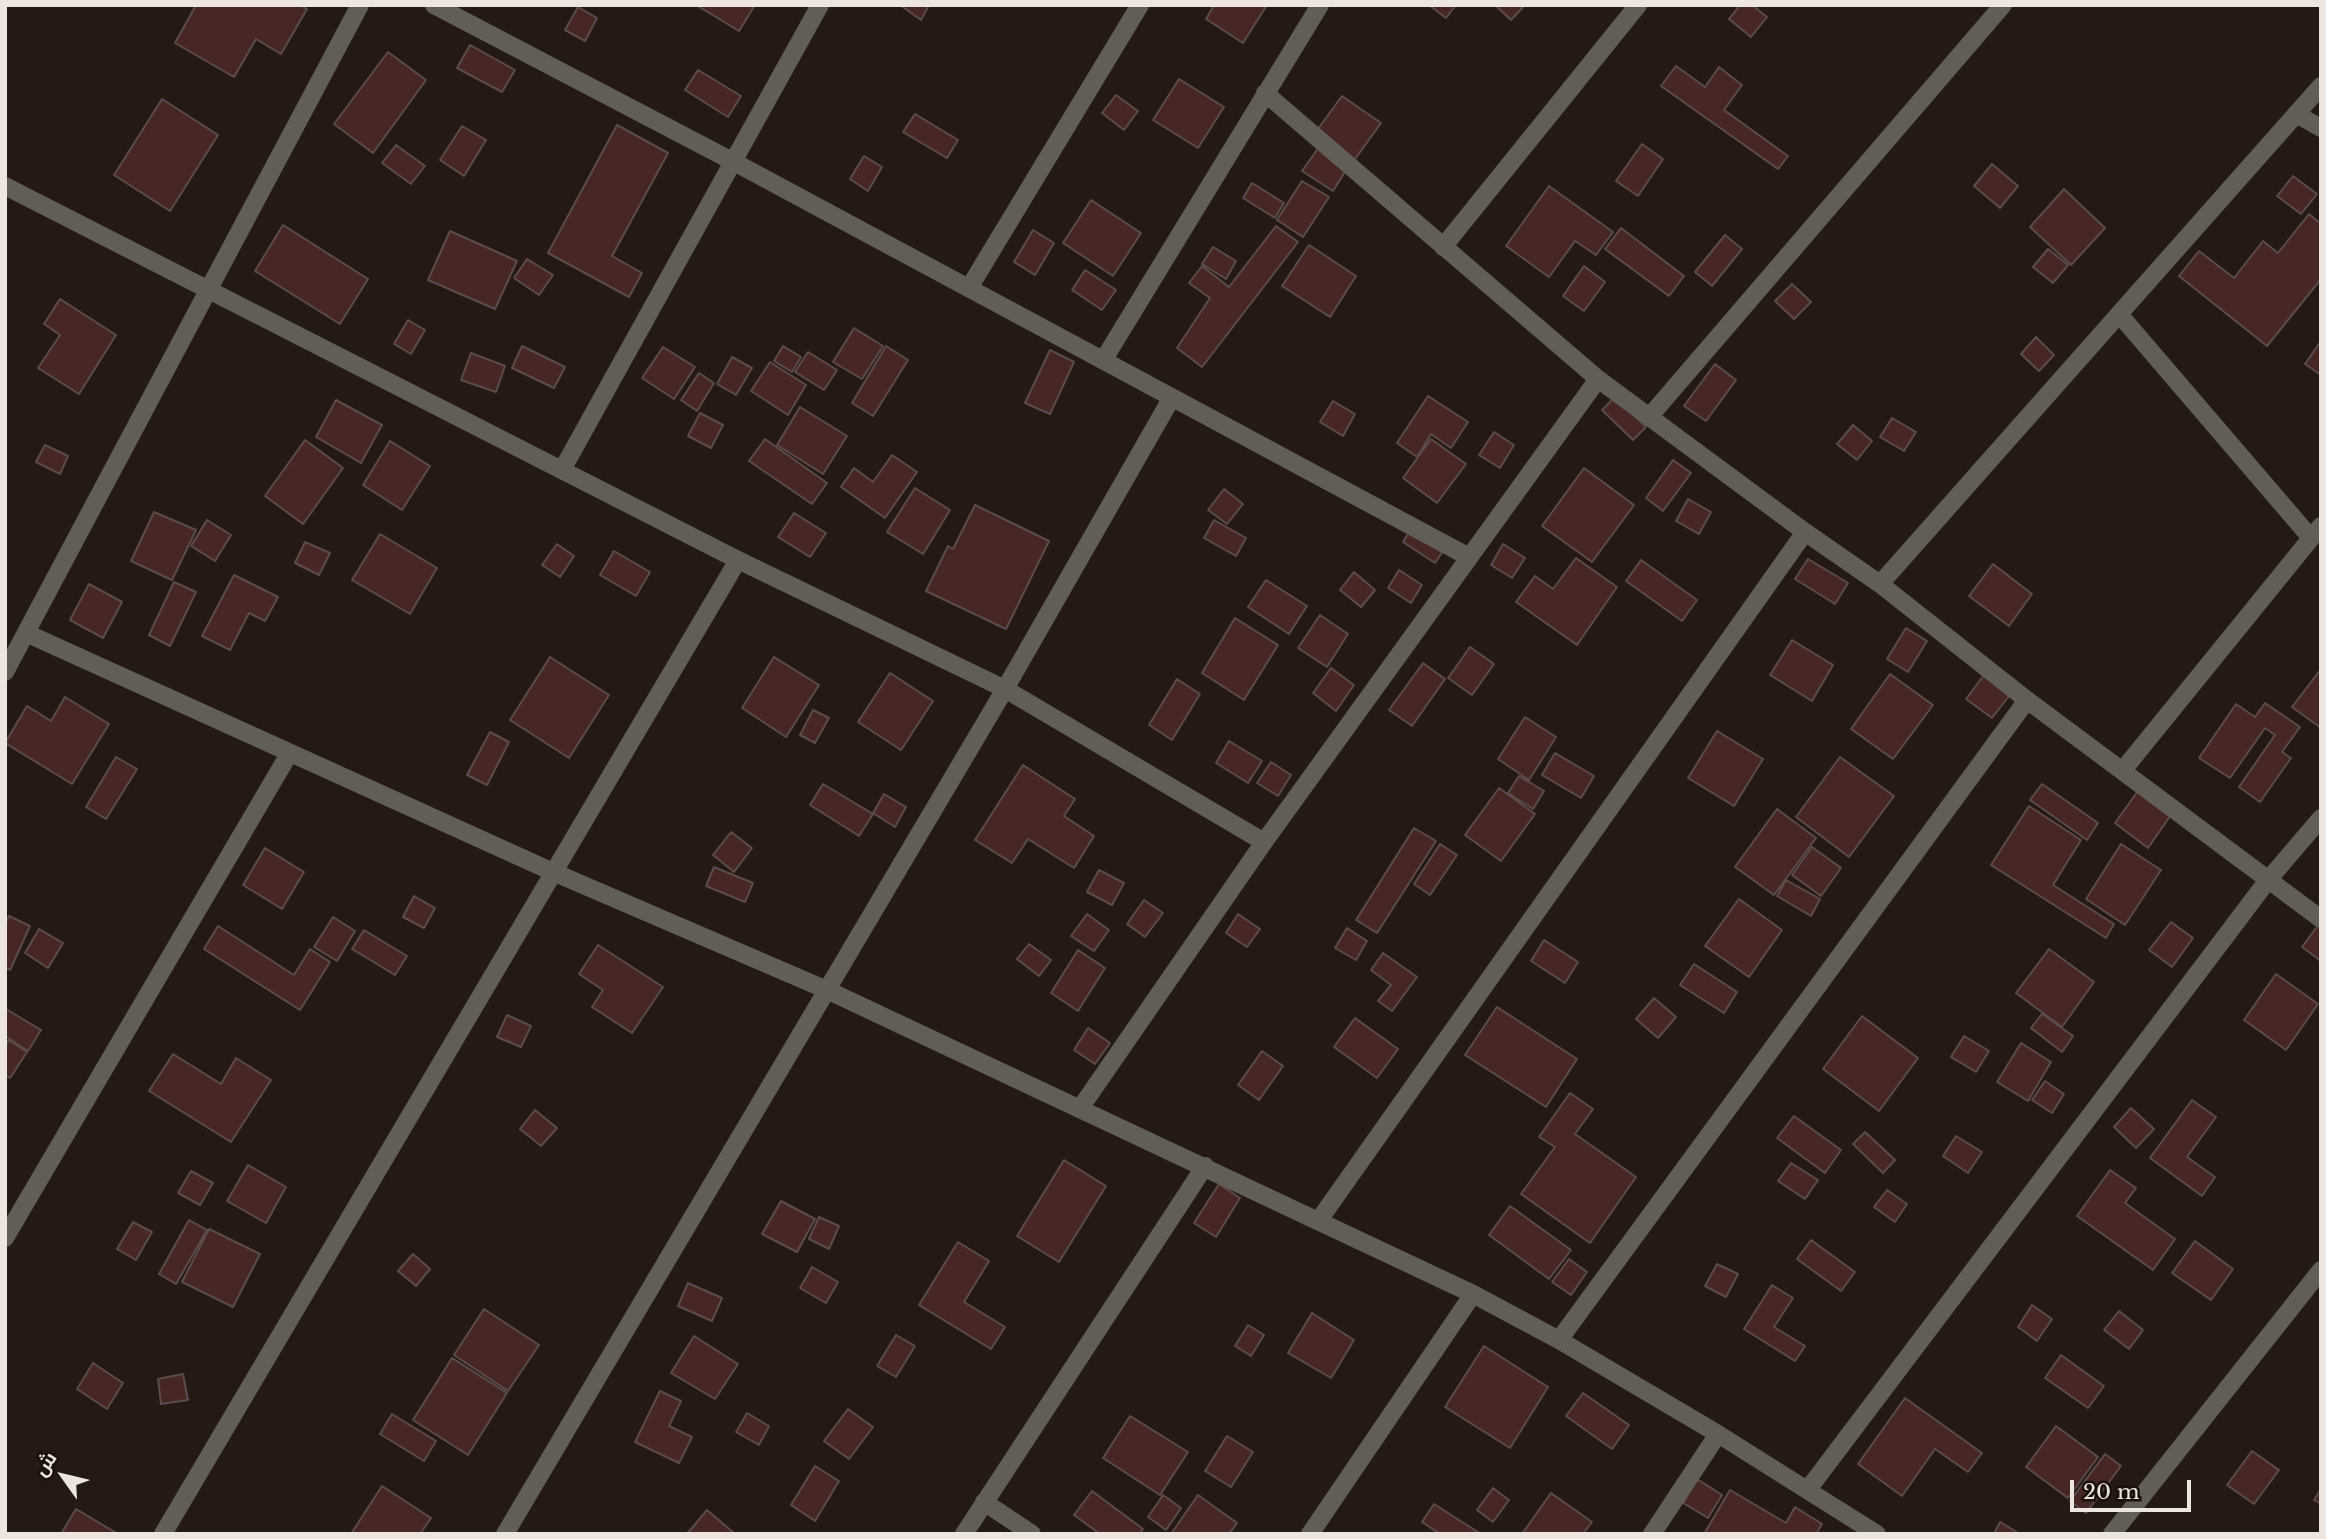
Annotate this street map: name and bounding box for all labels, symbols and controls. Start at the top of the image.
north arrow [28,1441,98,1511]
text: ش [29,1447,62,1481]
scale bar [2074,1466,2195,1510]
text: 20 m [2083,1479,2140,1505]

